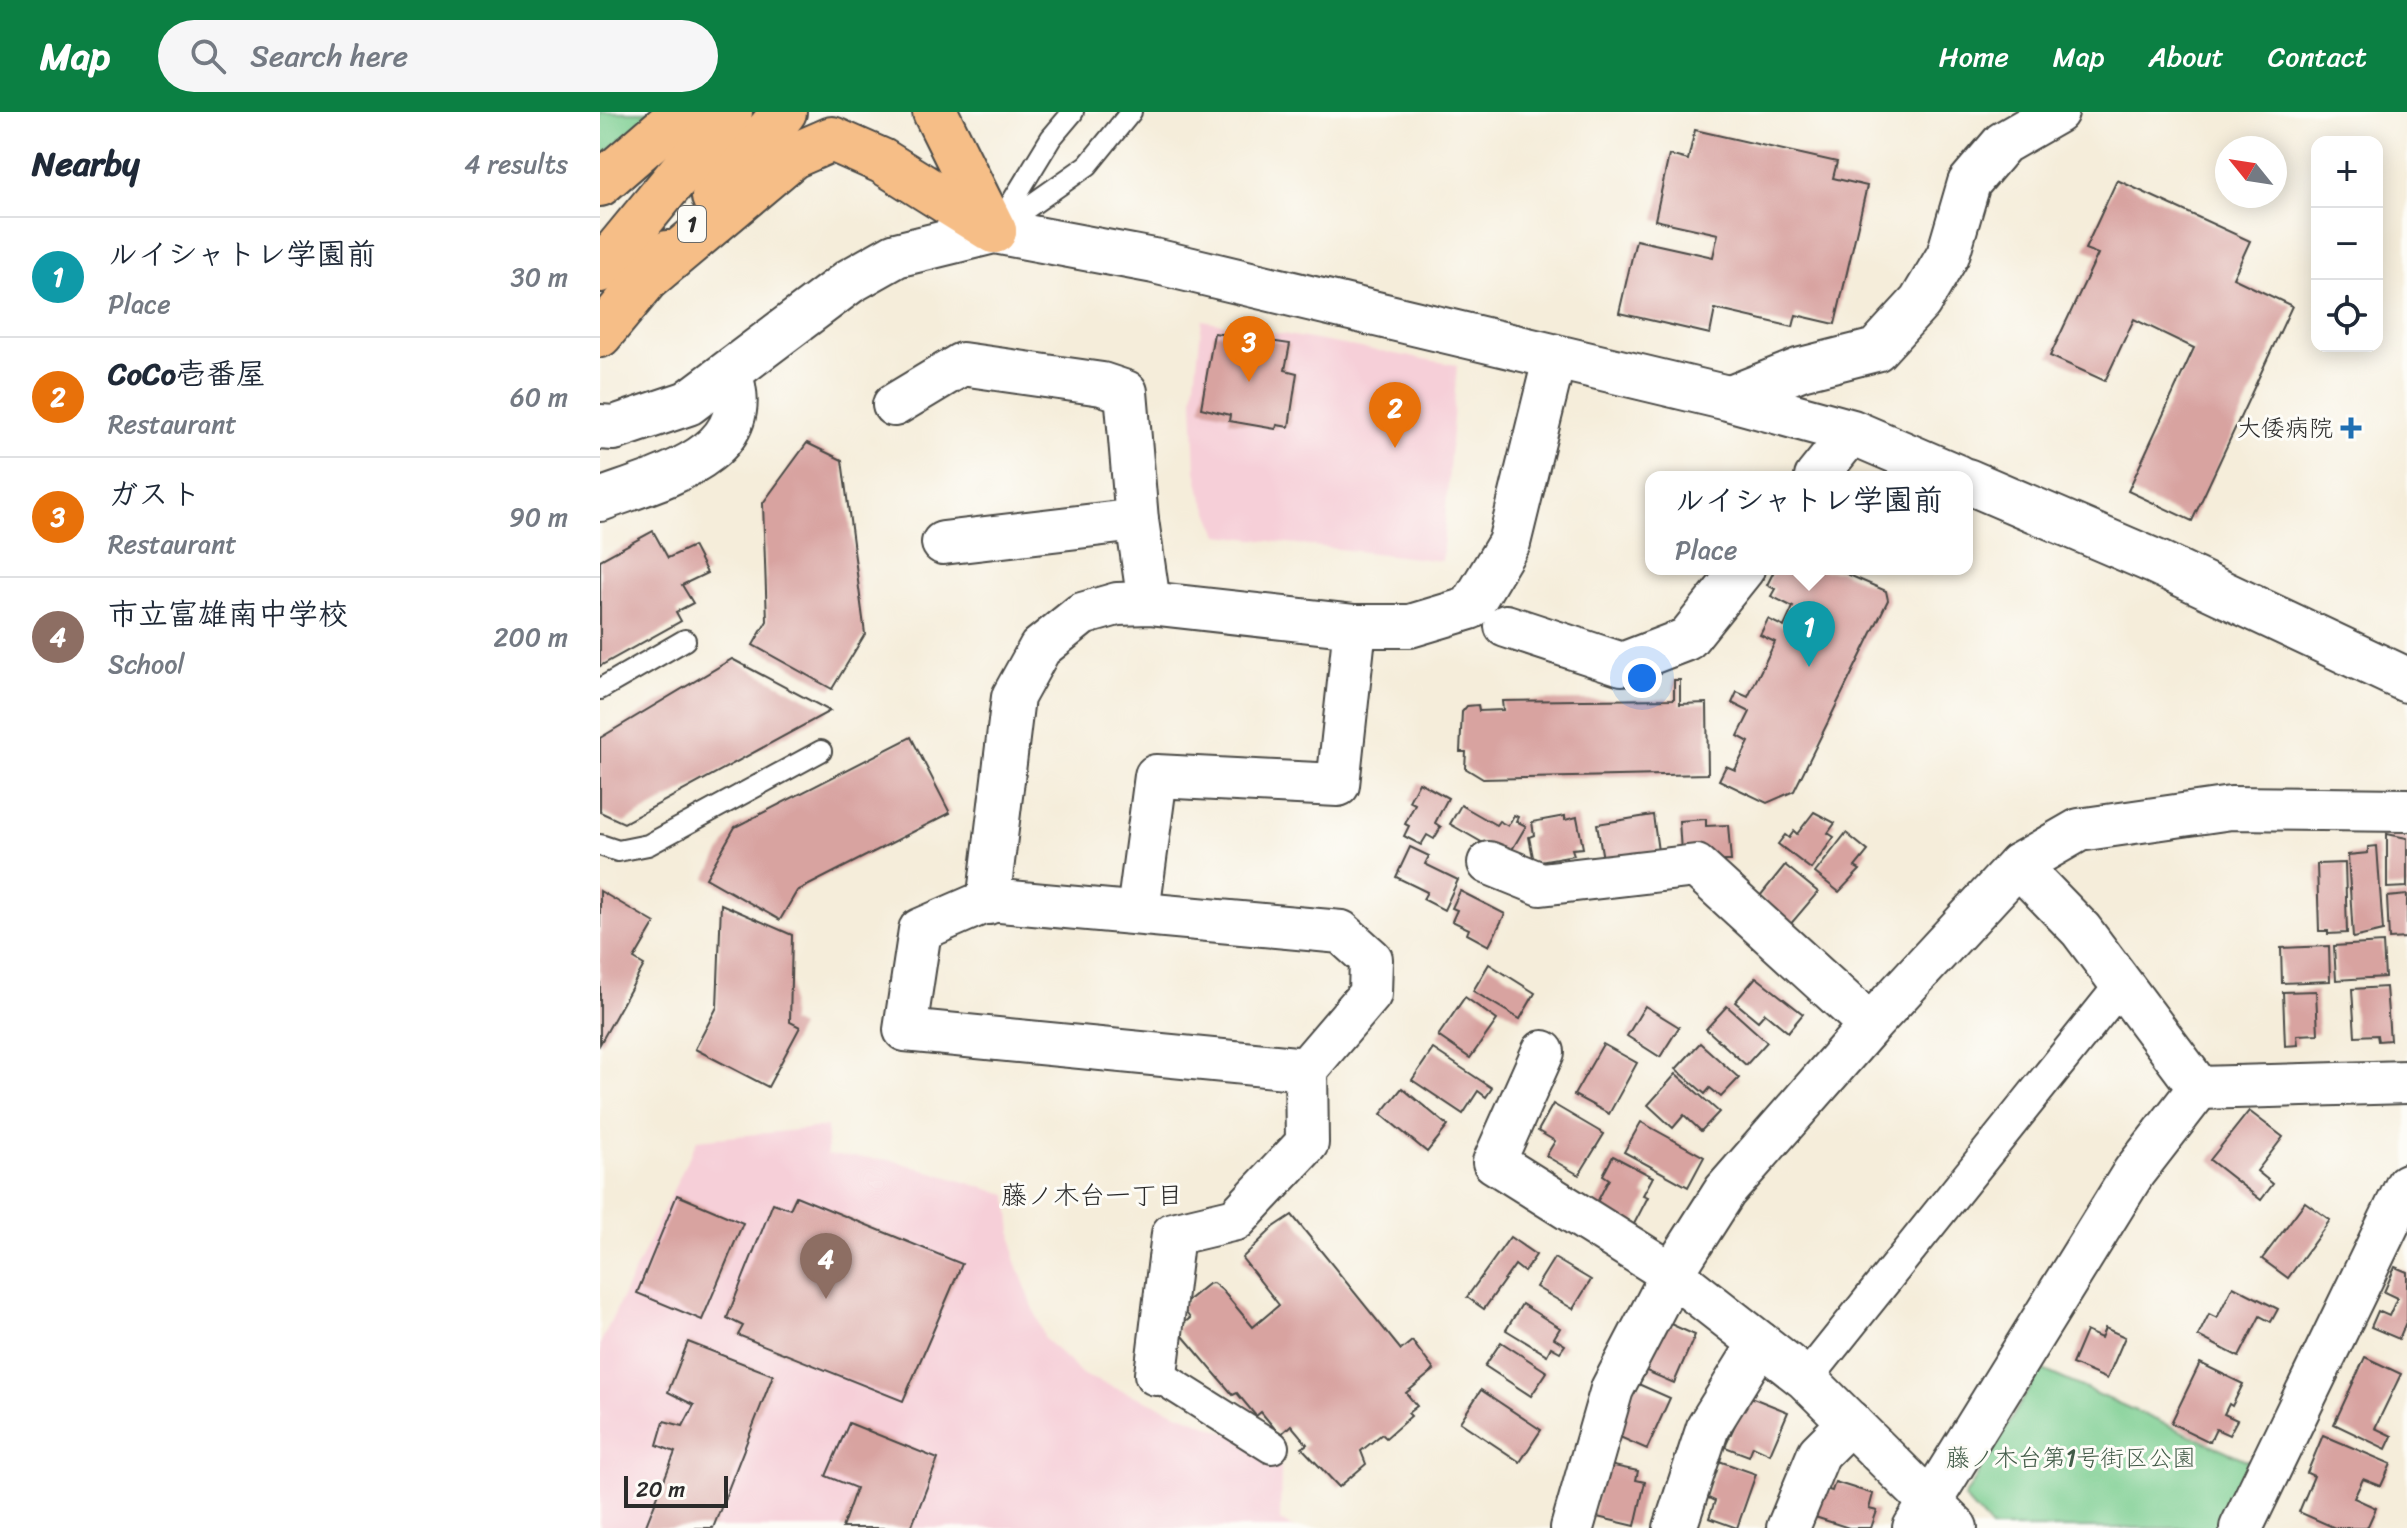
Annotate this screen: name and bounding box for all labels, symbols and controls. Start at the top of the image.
search box [158,20,718,92]
text: Map [40,23,110,90]
text: Search here [250,29,408,83]
text: Home [1939,32,2009,81]
text: Map [2053,32,2104,81]
text: About [2148,32,2224,81]
text: Contact [2268,32,2367,81]
icon: search [186,34,230,78]
text: Nearby [32,134,140,194]
north arrow [2215,136,2287,208]
map controls [2311,136,2383,352]
button: + [2311,136,2383,208]
text: 4 results [464,141,568,187]
road number: 1 [678,206,706,242]
button: − [2311,208,2383,280]
text: ルイシャトレ学園前 [108,227,376,281]
text: 1 [52,254,64,300]
text: 30 m [511,254,568,300]
button: locate [2311,280,2383,352]
text: Place [108,281,171,327]
pin: 3 [1223,316,1275,382]
text: CoCo壱番屋 [108,347,266,401]
text: 2 [50,374,66,420]
text: 60 m [510,374,568,420]
pin: 2 [1369,382,1421,448]
text: Restaurant [108,401,237,447]
place label: 大倭病院 [2237,407,2333,449]
marker: 大倭病院 [2340,417,2362,439]
text: ガスト [108,467,201,521]
popup [1645,471,1973,575]
text: ルイシャトレ学園前 [1675,473,1943,527]
text: 3 [51,494,65,540]
text: 90 m [509,494,568,540]
text: Restaurant [108,521,237,567]
text: Place [1675,527,1737,573]
text: 市立富雄南中学校 [108,587,348,641]
pin: 1 [1783,601,1835,667]
text: 4 [50,614,66,660]
text: 200 m [493,614,568,660]
text: School [108,641,185,687]
your location [1622,658,1662,698]
district label: 藤ノ木台一丁目 [1001,1172,1183,1218]
pin: 4 [800,1233,852,1299]
park label: 藤ノ木台第1号街区公園 [1946,1437,2196,1479]
text: 20 m [636,1470,685,1509]
scale bar [624,1472,728,1508]

